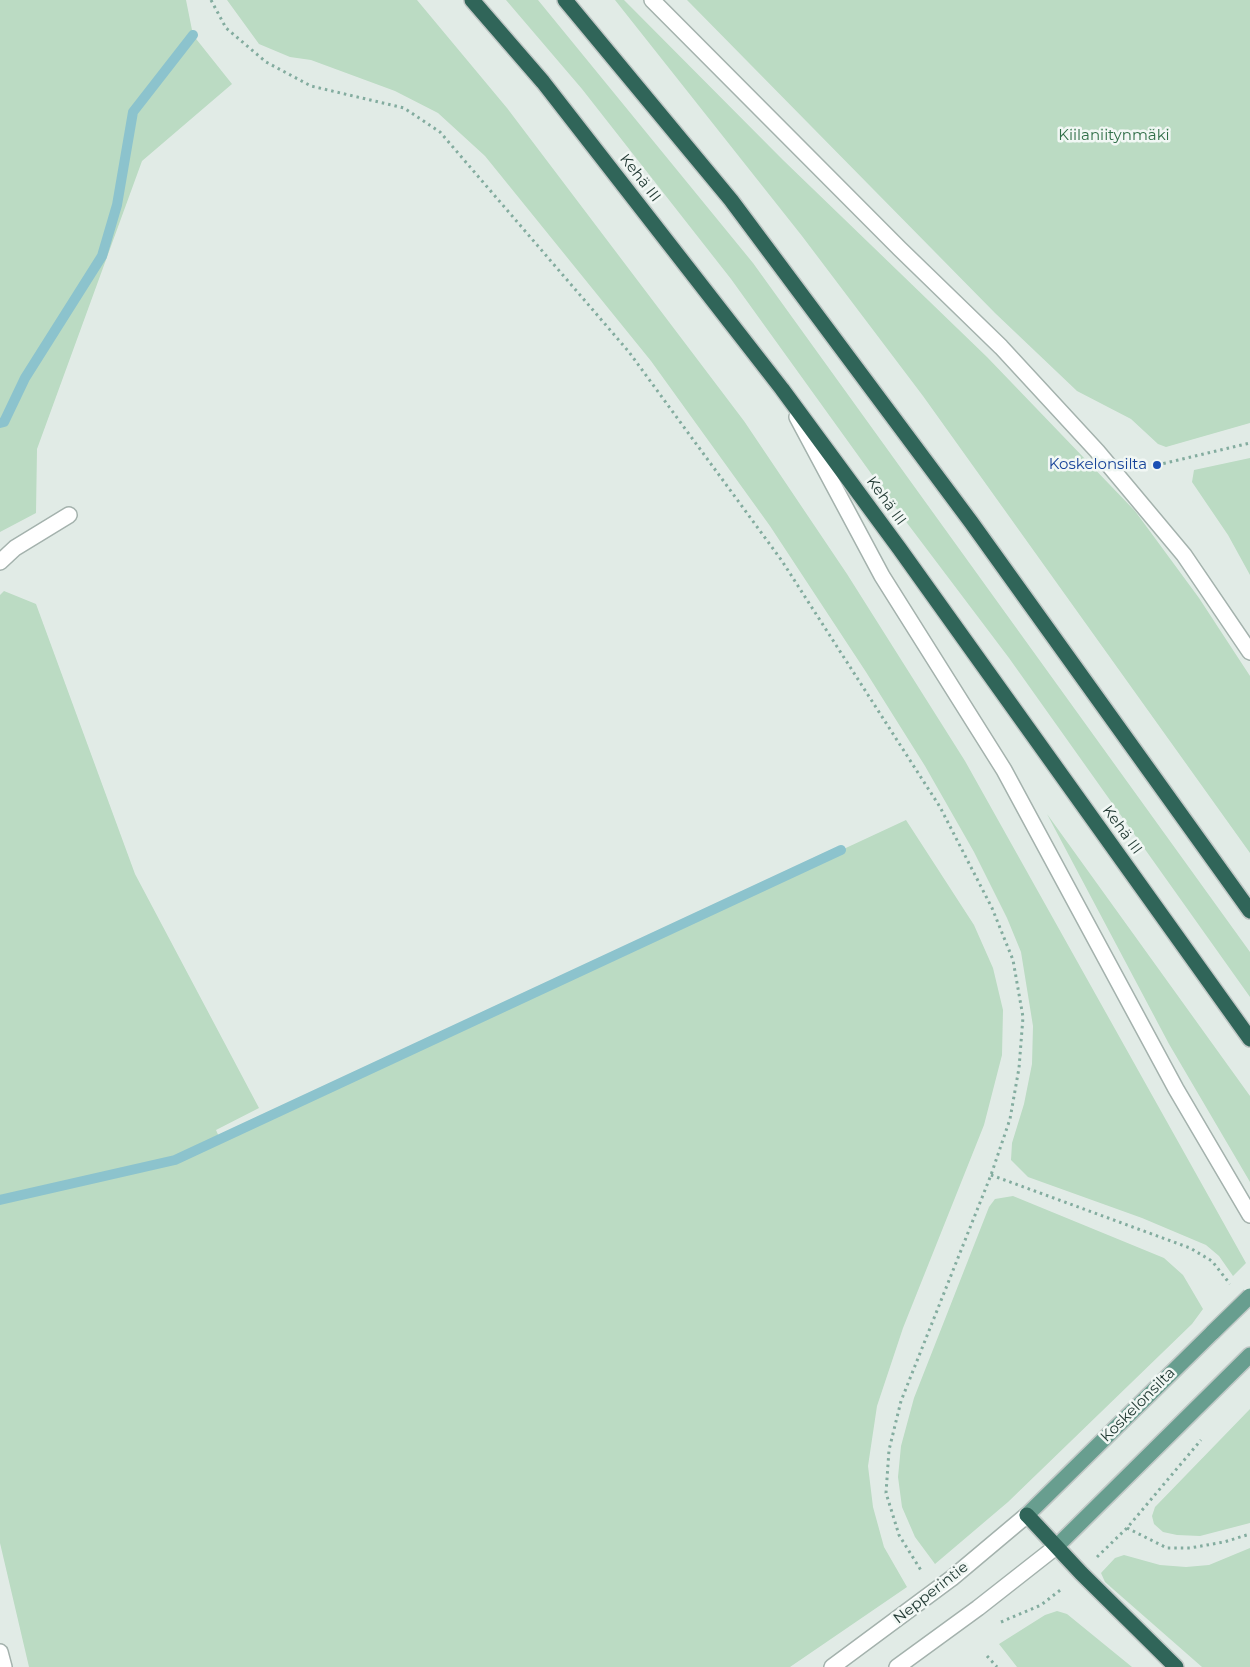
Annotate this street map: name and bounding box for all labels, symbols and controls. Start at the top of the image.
park label: Kiilaniitynmäki [1058,127,1170,145]
street label: Kehä III [616,150,664,206]
place label: Koskelonsilta [1049,456,1147,474]
marker: Koskelonsilta [1151,459,1163,471]
street label: Kehä III [862,473,910,529]
street label: Kehä III [1098,802,1146,858]
street label: Koskelonsilta [1097,1364,1179,1446]
street label: Nepperintie [890,1558,972,1628]

